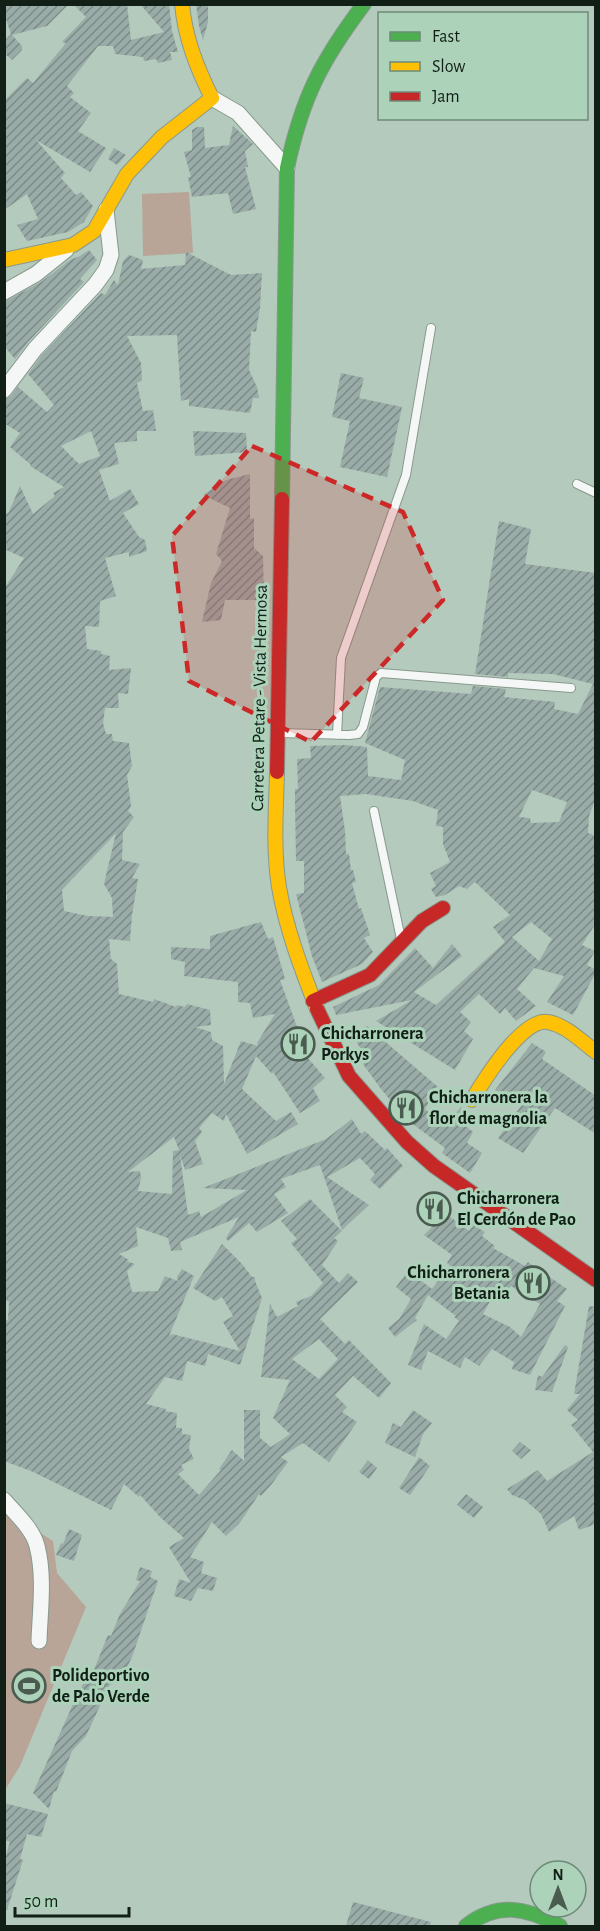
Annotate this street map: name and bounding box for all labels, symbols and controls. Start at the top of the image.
legend [378,12,588,120]
text: Fast [432,28,460,46]
text: Slow [432,58,465,76]
text: Jam [432,88,460,106]
street label: Carretera Petare - Vista Hermosa [249,584,271,812]
place label: Chicharronera Porkys [321,1025,424,1064]
restaurant icon: Chicharronera Porkys [280,1026,316,1062]
place label: Chicharronera la flor de magnolia [429,1089,548,1128]
restaurant icon: Chicharronera la flor de magnolia [388,1090,424,1126]
place label: Chicharronera El Cerdón de Pao [457,1190,576,1229]
restaurant icon: Chicharronera El Cerdón de Pao [416,1191,452,1227]
place label: Chicharronera Betania [407,1264,510,1303]
restaurant icon: Chicharronera Betania [515,1265,551,1301]
place label: Polideportivo de Palo Verde [52,1667,150,1706]
sports icon: Polideportivo de Palo Verde [11,1668,47,1704]
north arrow [528,1859,588,1919]
text: N [552,1867,564,1883]
scale bar [15,1880,129,1918]
text: 50 m [24,1893,58,1911]

